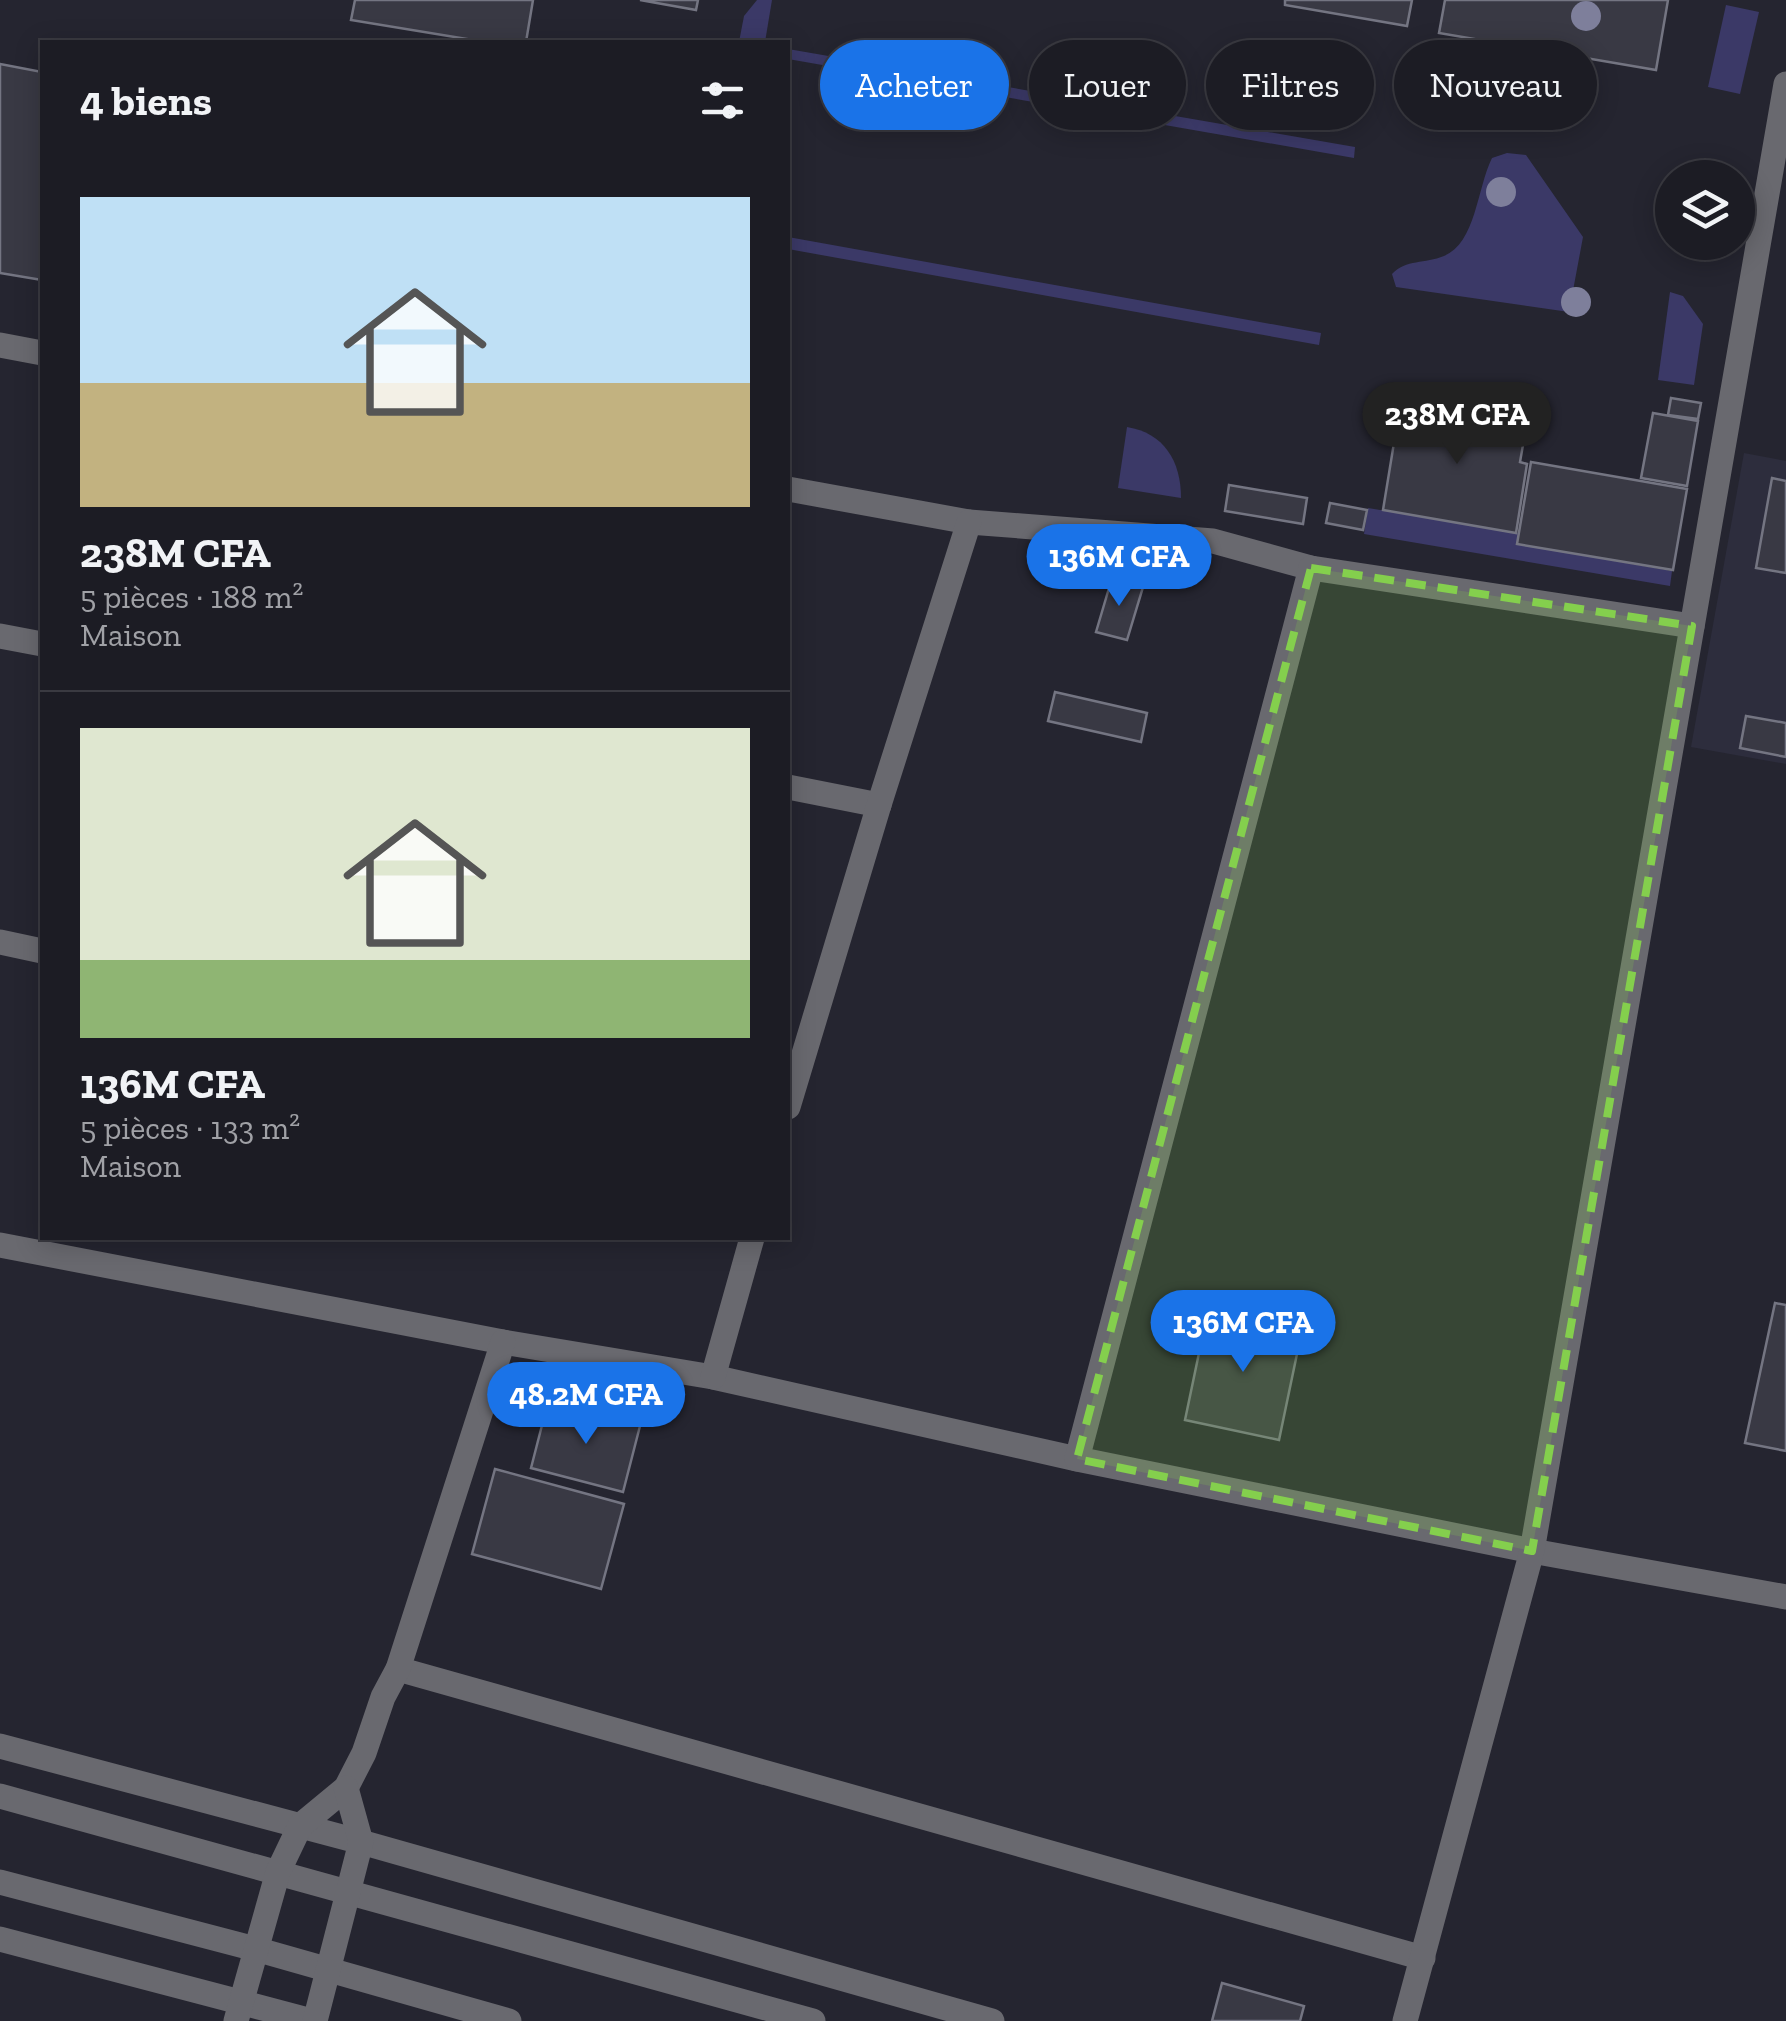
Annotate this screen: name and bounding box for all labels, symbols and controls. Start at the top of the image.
chip: Acheter [820,40,1009,130]
chip: Louer [1029,40,1186,130]
chip: Filtres [1206,40,1374,130]
chip: Nouveau [1394,40,1597,130]
icon: filters [695,73,750,128]
text: 4 biens [80,75,212,126]
map controls [1655,160,1755,260]
button: layers [1655,160,1755,260]
icon: home [325,262,505,442]
pin: 238M CFA [1354,382,1560,467]
text: 238M CFA [1384,395,1530,433]
pin: 136M CFA [1016,524,1222,609]
text: 238M CFA [80,527,271,578]
text: 136M CFA [1049,537,1189,575]
text: 5 pièces · 188 m² [80,578,303,616]
text: Maison [80,616,181,654]
icon: home [325,793,505,973]
text: 136M CFA [80,1058,265,1109]
text: 5 pièces · 133 m² [80,1109,300,1147]
text: Maison [80,1147,181,1185]
pin: 136M CFA [1140,1290,1346,1375]
text: 136M CFA [1173,1303,1313,1341]
pin: 48.2M CFA [472,1362,700,1447]
text: 48.2M CFA [509,1375,663,1413]

